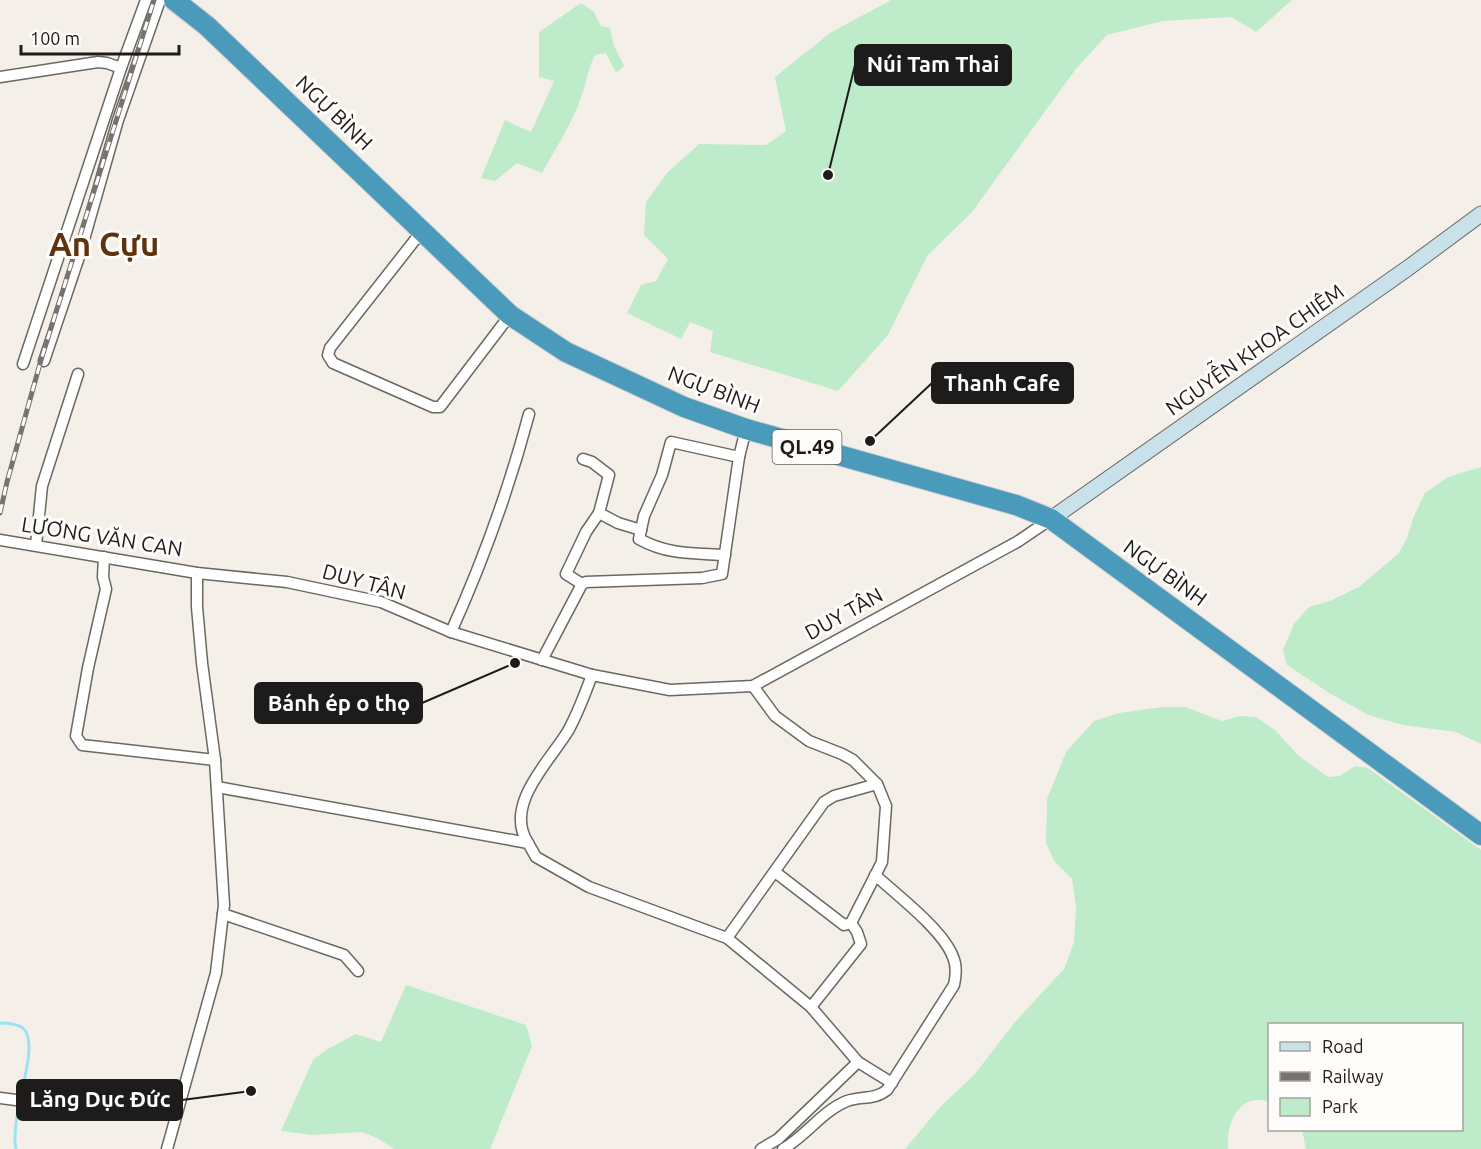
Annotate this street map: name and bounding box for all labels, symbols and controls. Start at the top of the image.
scale bar [21,18,178,56]
text: 100 m [30,28,80,48]
callout: Núi Tam Thai [855,45,1011,85]
text: Núi Tam Thai [867,51,999,76]
street label: NGỰ BÌNH [292,70,378,155]
district label: An Cựu [49,225,159,262]
street label: NGUYỄN KHOA CHIÊM [1158,275,1348,420]
street label: NGỰ BÌNH [665,361,764,418]
callout: Thanh Cafe [932,363,1073,403]
text: Thanh Cafe [944,370,1060,395]
road number: QL.49 [772,430,842,464]
street label: LƯƠNG VĂN CAN [20,511,185,561]
street label: NGỰ BÌNH [1119,534,1212,610]
street label: DUY TÂN [320,558,409,604]
street label: DUY TÂN [800,582,887,644]
callout: Bánh ép o thọ [255,683,422,723]
text: Bánh ép o thọ [268,690,410,715]
legend [1268,1023,1463,1131]
text: Road [1322,1036,1364,1056]
text: Railway [1322,1066,1384,1086]
callout: Lăng Dục Đức [17,1080,182,1120]
text: Lăng Dục Đức [30,1086,171,1111]
text: Park [1322,1096,1358,1116]

